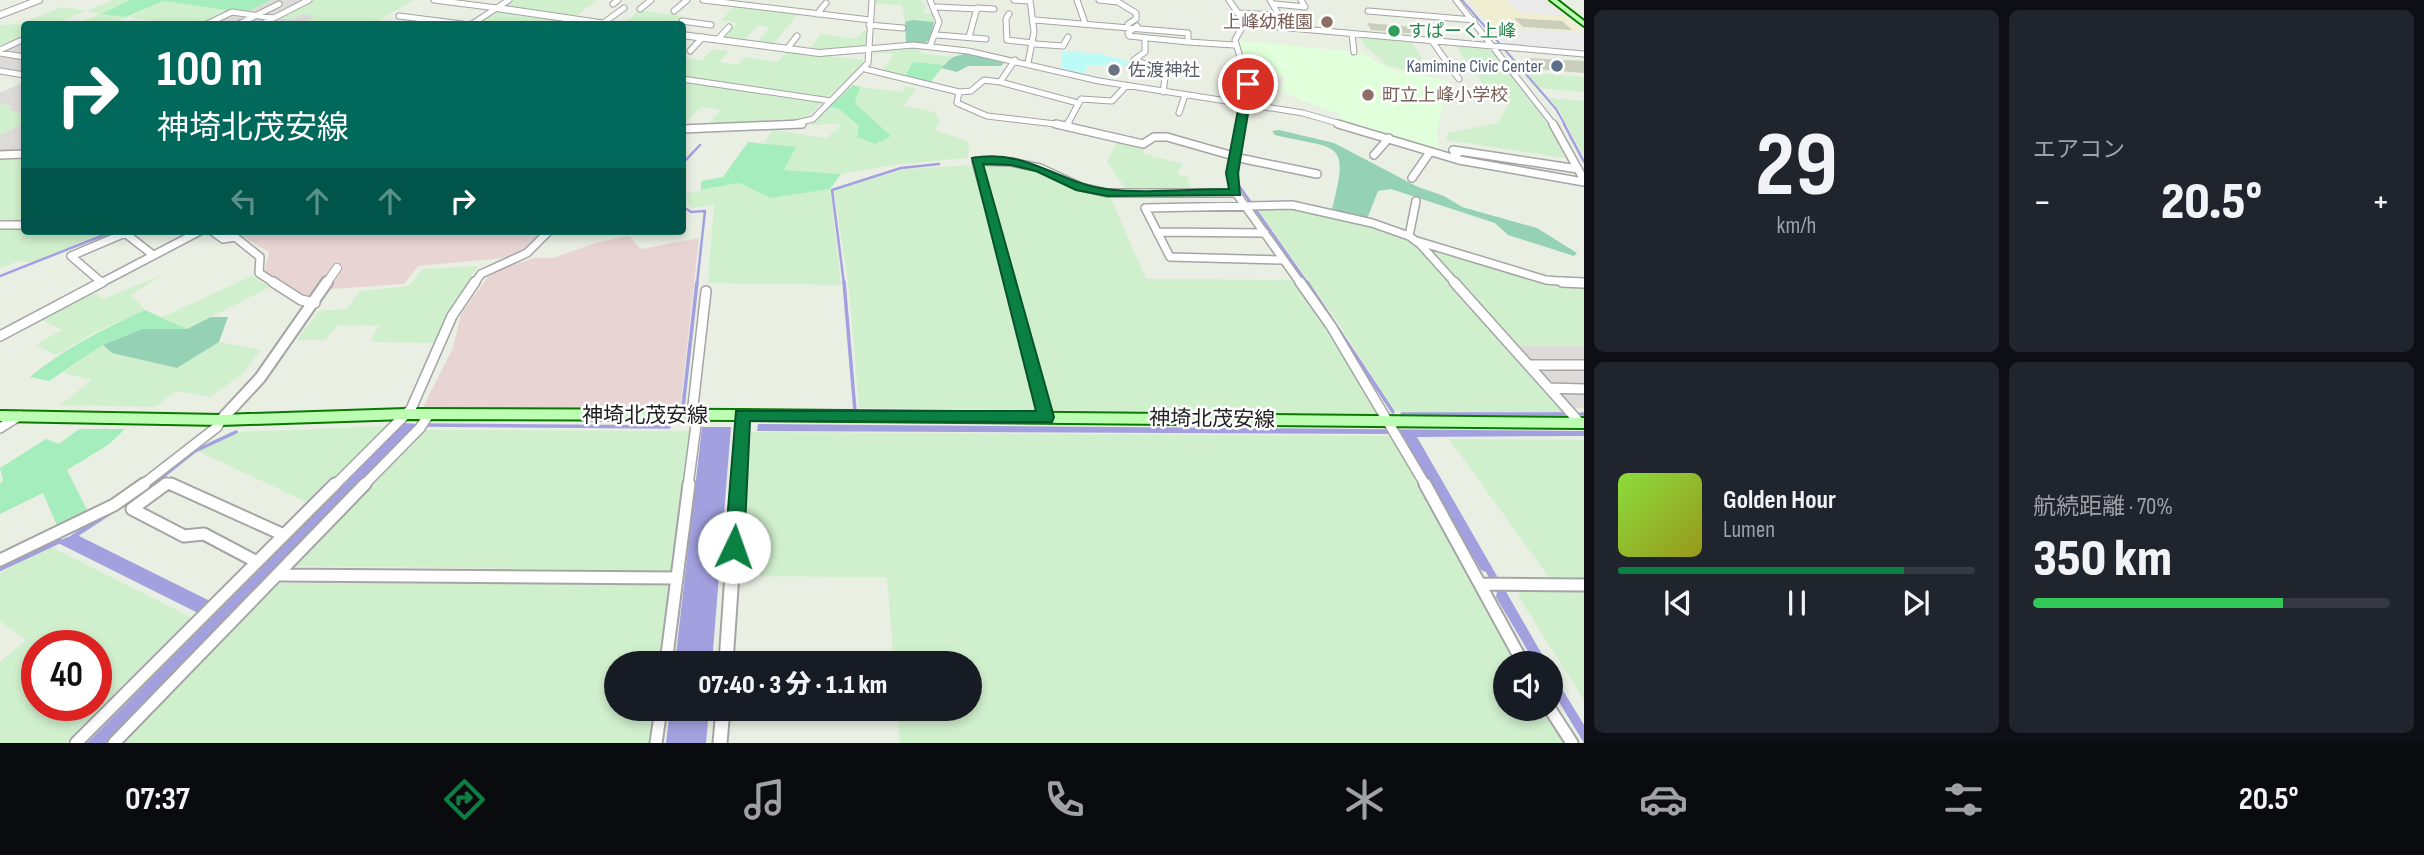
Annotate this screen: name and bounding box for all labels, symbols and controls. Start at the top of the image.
place label: 上峰幼稚園 [1223,12,1313,33]
marker: 上峰幼稚園 [1319,14,1335,30]
place label: すぱーく上峰 [1408,21,1516,42]
marker: すぱーく上峰 [1386,23,1402,39]
text: 100 m [157,41,263,100]
icon: right [42,49,133,140]
pin [1218,54,1278,114]
place label: Kamimine Civic Center [1407,56,1543,77]
marker: Kamimine Civic Center [1549,58,1565,74]
place label: 佐渡神社 [1128,60,1200,81]
marker: 佐渡神社 [1106,62,1122,78]
icon: arrive [1229,65,1267,103]
place label: 町立上峰小学校 [1382,85,1508,106]
marker: 町立上峰小学校 [1360,87,1376,103]
text: 神埼北茂安線 [157,109,349,148]
text: 29 [1755,112,1838,221]
text: エアコン [2033,136,2125,164]
text: 20.5° [2161,171,2262,234]
text: − [2033,180,2052,225]
text: + [2371,180,2390,225]
icon: left [225,182,263,220]
icon: ahead [298,182,336,220]
icon: ahead [371,182,409,220]
icon: right [444,182,482,220]
text: km/h [1777,212,1816,240]
street label: 神埼北茂安線 [582,403,708,428]
street label: 神埼北茂安線 [1149,405,1275,433]
text: Golden Hour [1723,485,1836,516]
text: 航続距離 · 70% [2033,493,2173,521]
position arrow [697,510,771,584]
text: Lumen [1723,516,1775,544]
text: 350 km [2033,528,2172,591]
icon: previous [1659,584,1697,622]
icon: pause [1778,584,1816,622]
icon: next [1897,584,1935,622]
speed limit sign: 40 [21,630,112,721]
map controls [1493,651,1563,721]
button: sound [1493,651,1563,721]
text: 07:40 · 3 分 · 1.1 km [699,670,887,701]
icon: directions [440,775,489,824]
icon: music [740,775,789,824]
icon: phone [1040,775,1089,824]
icon: climate [1340,775,1389,824]
icon: car [1639,775,1688,824]
icon: filters [1939,775,1988,824]
text: 07:37 [125,780,190,819]
text: 20.5° [2239,780,2299,819]

